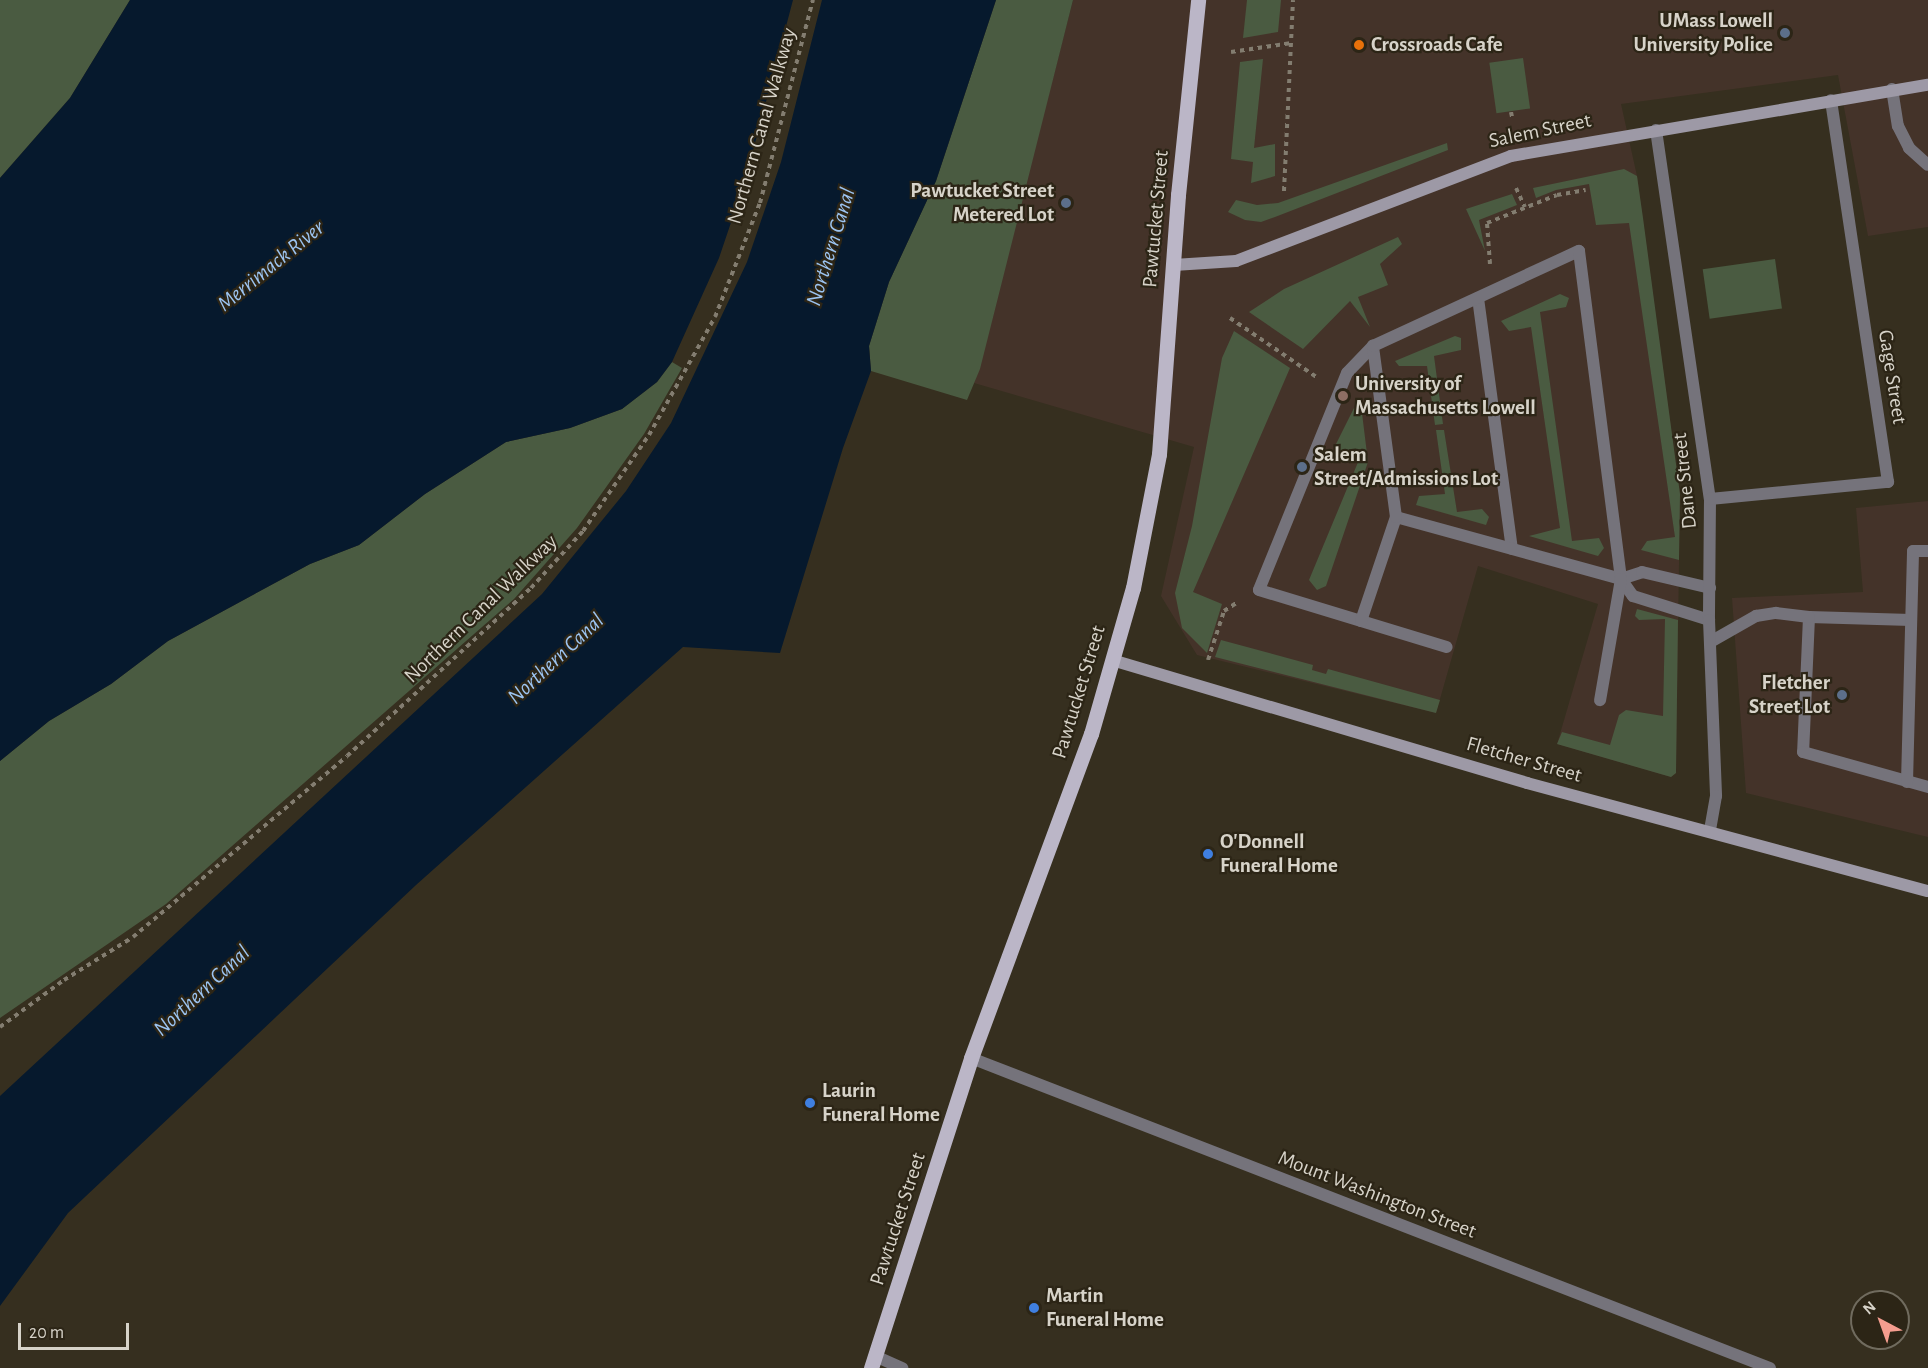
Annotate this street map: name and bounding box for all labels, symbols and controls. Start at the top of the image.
place label: UMass Lowell University Police [1633,8,1773,58]
street label: Northern Canal Walkway [722,25,802,227]
marker: UMass Lowell University Police [1778,26,1792,40]
place label: Crossroads Cafe [1371,32,1503,58]
marker: Crossroads Cafe [1352,38,1366,52]
street label: Salem Street [1487,108,1593,154]
street label: Pawtucket Street [1137,149,1175,289]
place label: Pawtucket Street Metered Lot [910,178,1054,228]
water label: Northern Canal [800,185,862,309]
marker: Pawtucket Street Metered Lot [1059,196,1073,210]
water label: Merrimack River [212,215,330,317]
street label: Gage Street [1872,328,1912,426]
place label: University of Massachusetts Lowell [1355,371,1536,421]
marker: University of Massachusetts Lowell [1336,389,1350,403]
street label: Dane Street [1667,432,1703,530]
place label: Salem Street/Admissions Lot [1314,442,1498,492]
marker: Salem Street/Admissions Lot [1295,460,1309,474]
street label: Northern Canal Walkway [399,529,563,689]
water label: Northern Canal [502,608,610,710]
street label: Pawtucket Street [1047,622,1111,762]
place label: Fletcher Street Lot [1749,670,1830,720]
marker: Fletcher Street Lot [1835,688,1849,702]
street label: Fletcher Street [1463,732,1585,788]
place label: O'Donnell Funeral Home [1220,829,1338,879]
marker: O'Donnell Funeral Home [1201,847,1215,861]
water label: Northern Canal [148,940,256,1042]
place label: Laurin Funeral Home [822,1078,940,1128]
marker: Laurin Funeral Home [803,1096,817,1110]
street label: Mount Washington Street [1274,1146,1480,1244]
street label: Pawtucket Street [865,1150,931,1288]
place label: Martin Funeral Home [1046,1283,1164,1333]
north arrow [1850,1290,1910,1350]
text: N [1860,1298,1879,1318]
marker: Martin Funeral Home [1027,1301,1041,1315]
scale bar [21,1311,132,1349]
text: 20 m [29,1324,64,1342]

